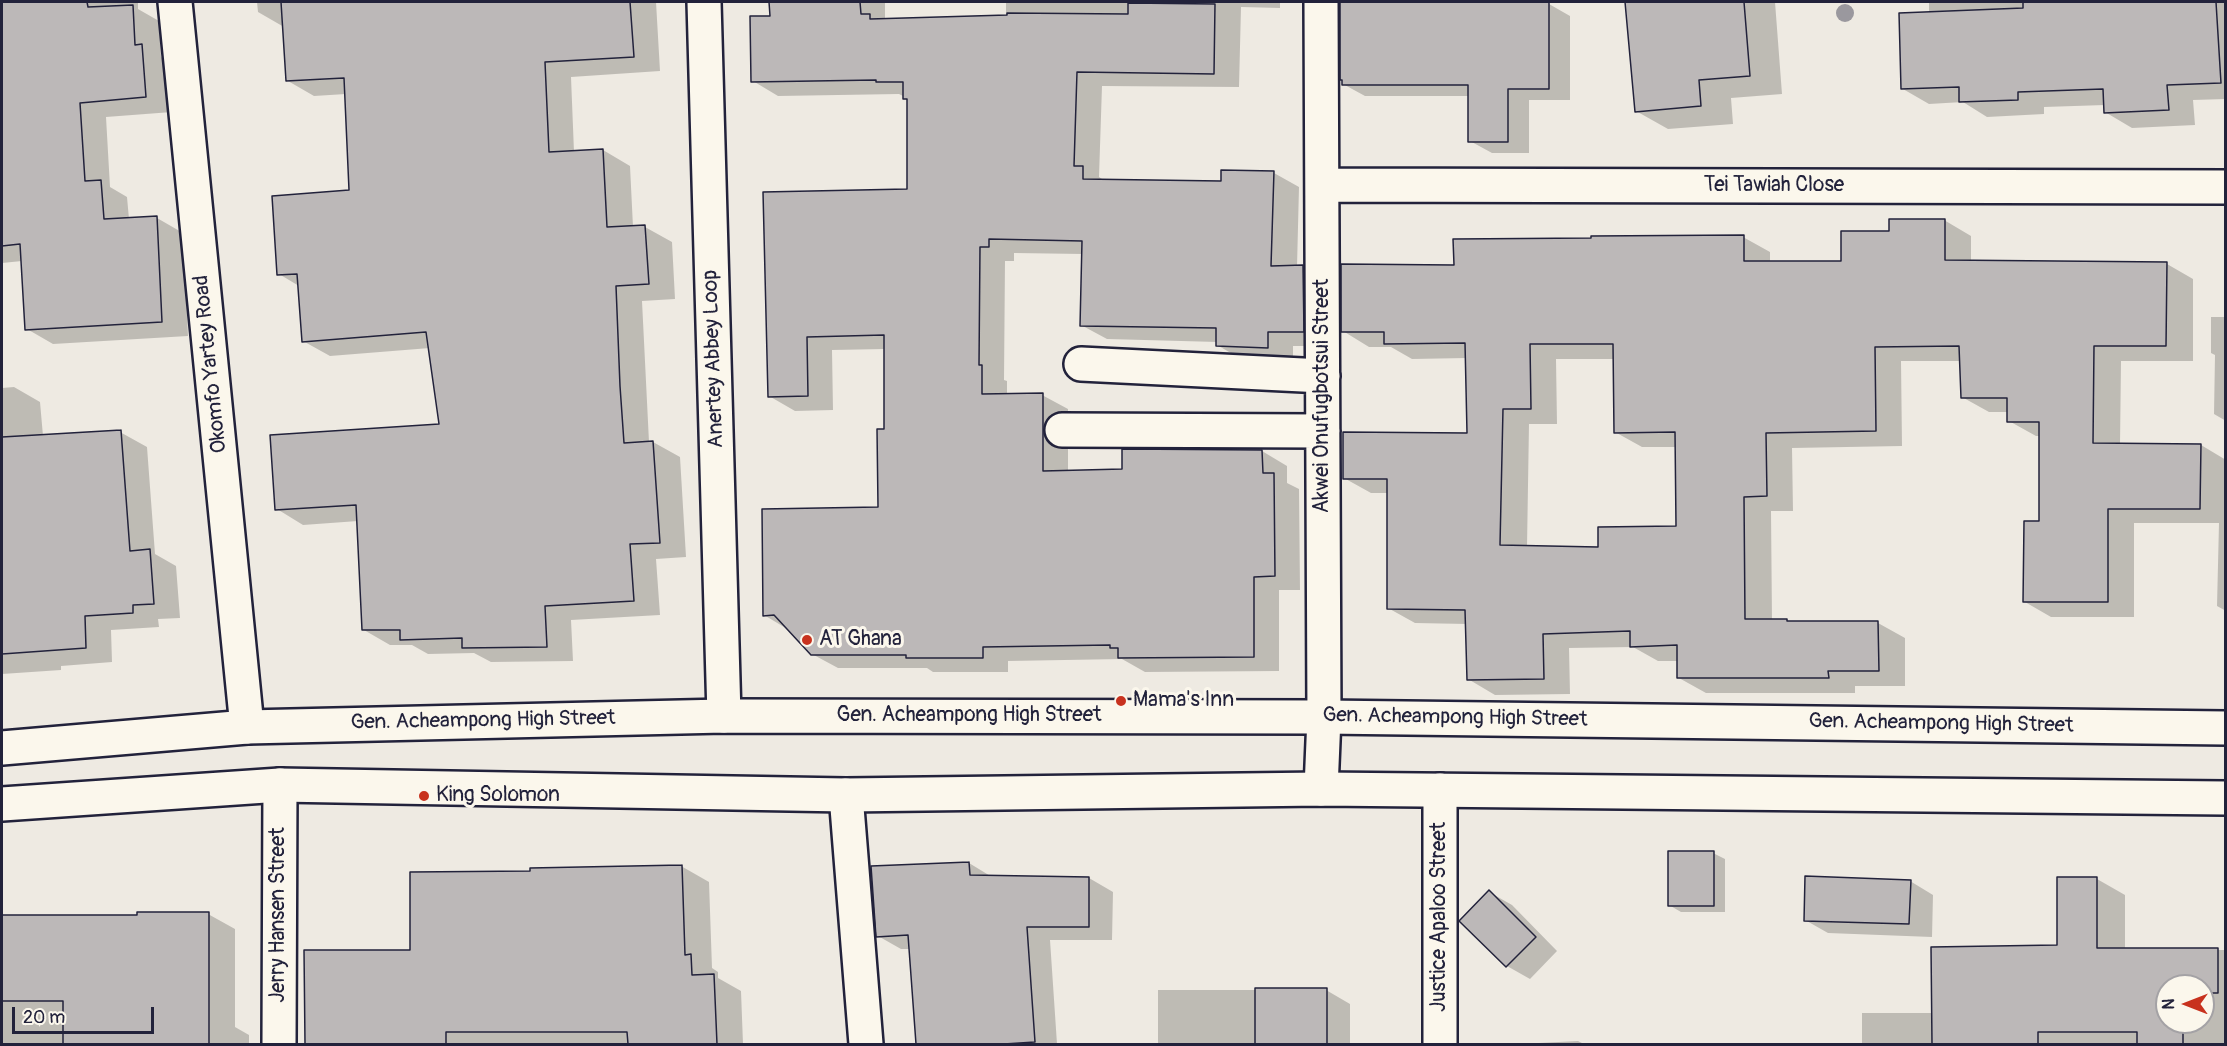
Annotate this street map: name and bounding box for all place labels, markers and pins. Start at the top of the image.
place label: AT Ghana [819,627,902,653]
marker: AT Ghana [800,633,814,647]
place label: Mama's Inn [1133,688,1234,714]
marker: Mama's Inn [1114,694,1128,708]
place label: King Solomon [436,783,560,809]
marker: King Solomon [417,789,431,803]

